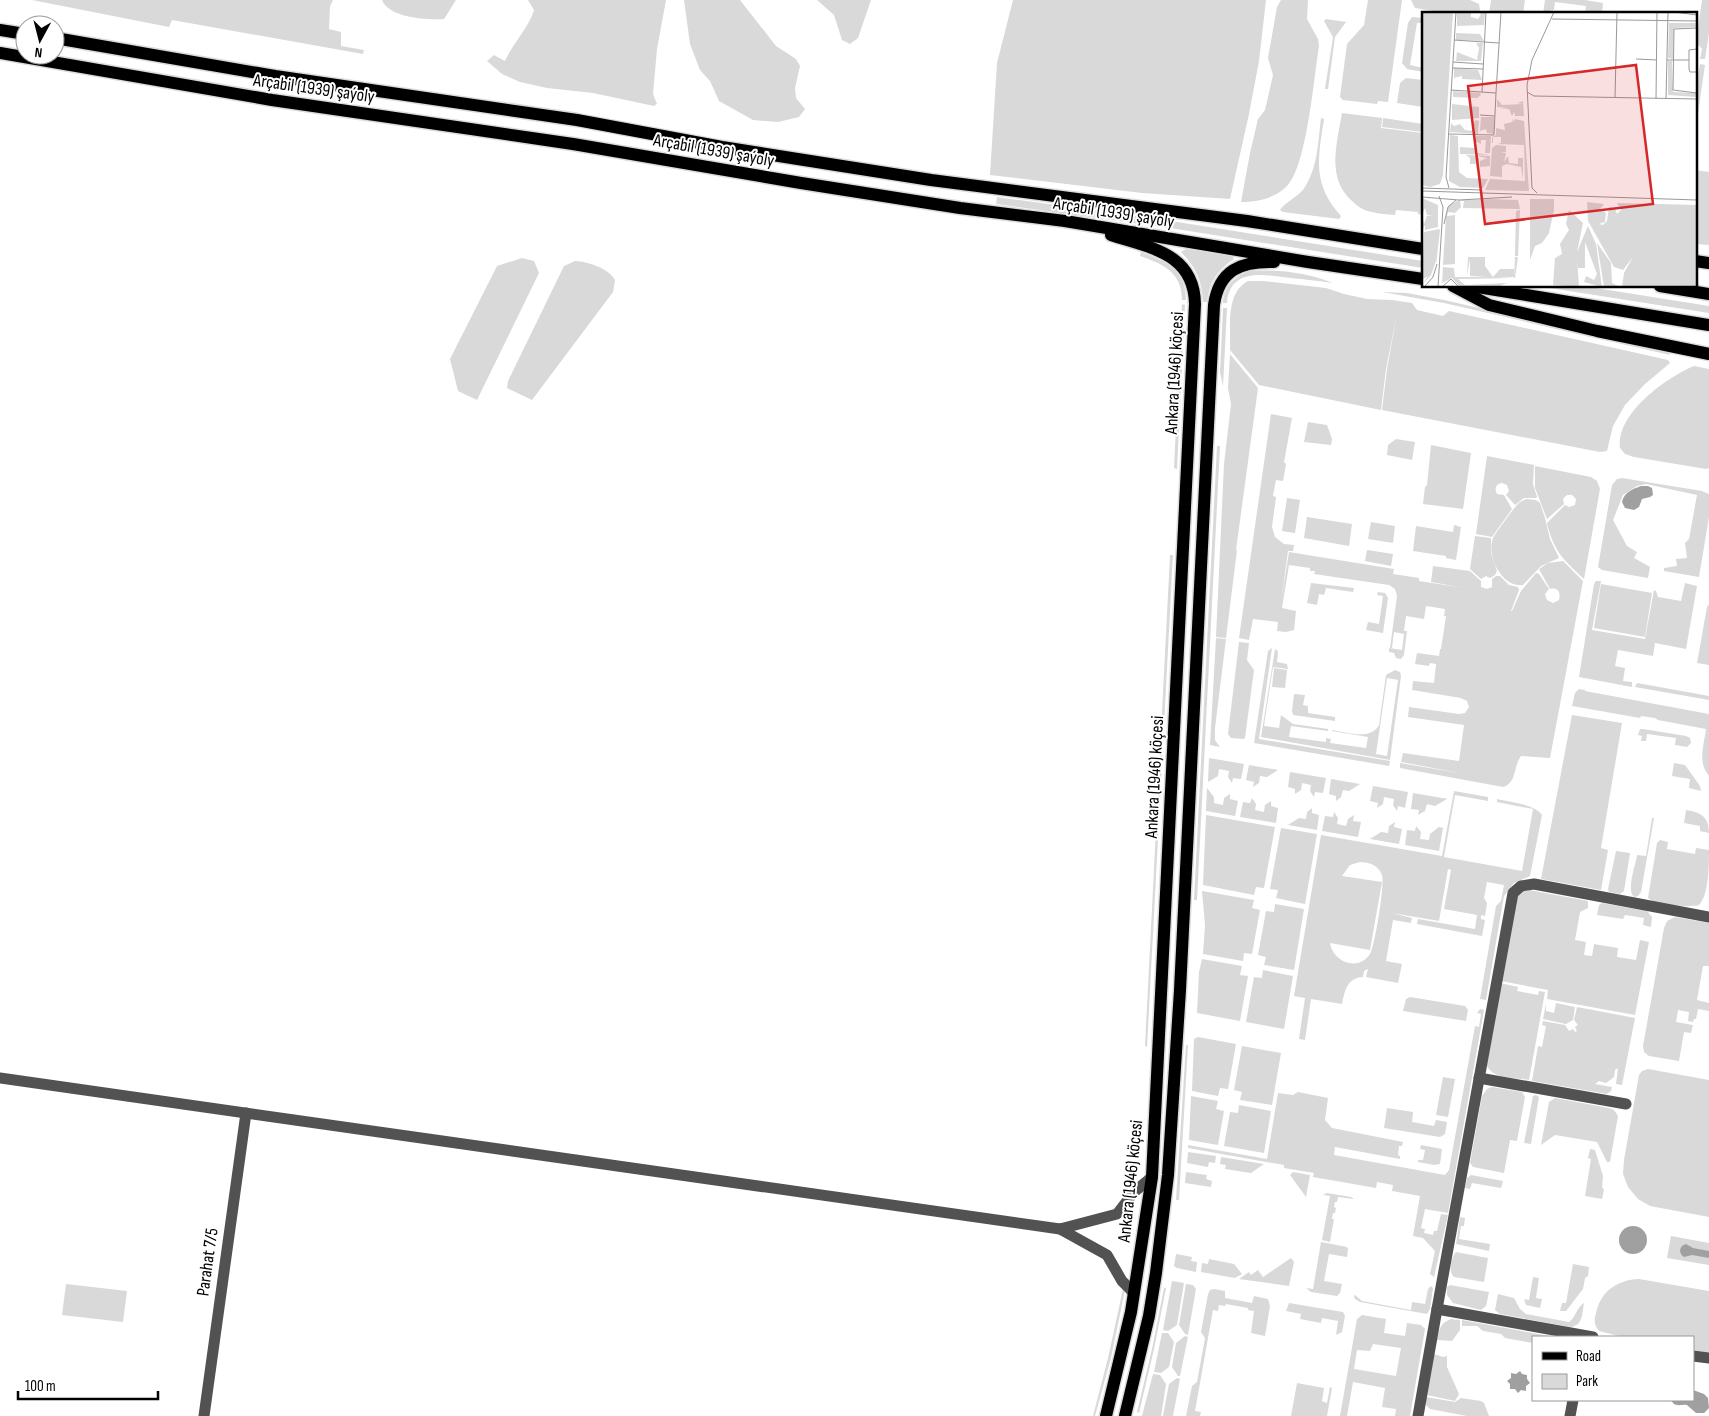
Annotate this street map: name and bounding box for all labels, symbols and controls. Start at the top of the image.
inset map [1422,12,1696,288]
north arrow [15,15,65,65]
text: N [34,44,43,61]
street label: Arçabil (1939) şaýoly [251,69,376,107]
street label: Arçabil (1939) şaýoly [651,129,776,171]
street label: Arçabil (1939) şaýoly [1051,192,1176,232]
street label: Ankara (1946) köçesi [1161,311,1188,436]
street label: Ankara (1946) köçesi [1141,715,1168,840]
street label: Ankara (1946) köçesi [1114,1119,1147,1244]
street label: Parahat 7/5 [192,1227,223,1298]
legend [1532,1336,1694,1401]
text: Road [1576,1347,1601,1366]
scale bar [18,1368,158,1400]
text: Park [1576,1372,1598,1391]
text: 100 m [25,1377,56,1396]

